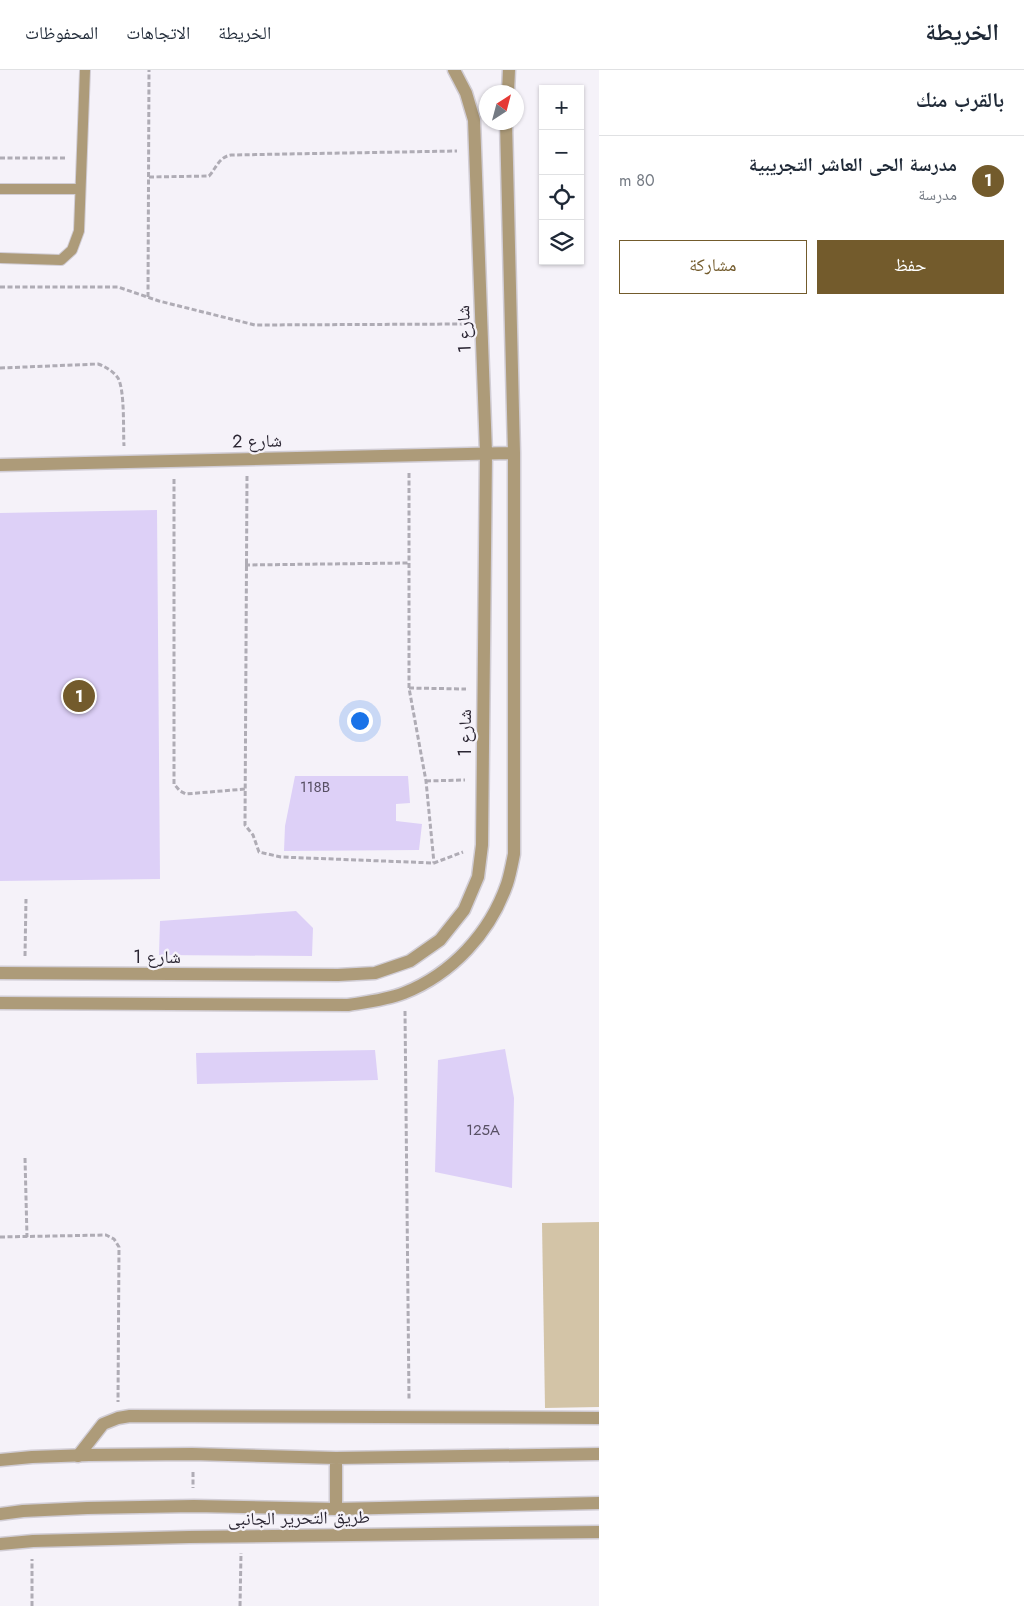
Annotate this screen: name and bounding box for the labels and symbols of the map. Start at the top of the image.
north arrow [479,85,524,130]
street label: شارع 1 [450,305,478,353]
street label: شارع 2 [232,428,282,454]
pin: 1 [63,677,95,715]
your location [347,708,373,734]
street label: شارع 1 [452,709,478,757]
house number: 118B [300,776,330,798]
street label: شارع 1 [133,944,181,970]
house number: 125A [466,1119,500,1141]
street label: طريق التحرير الجانبى [228,1504,370,1532]

